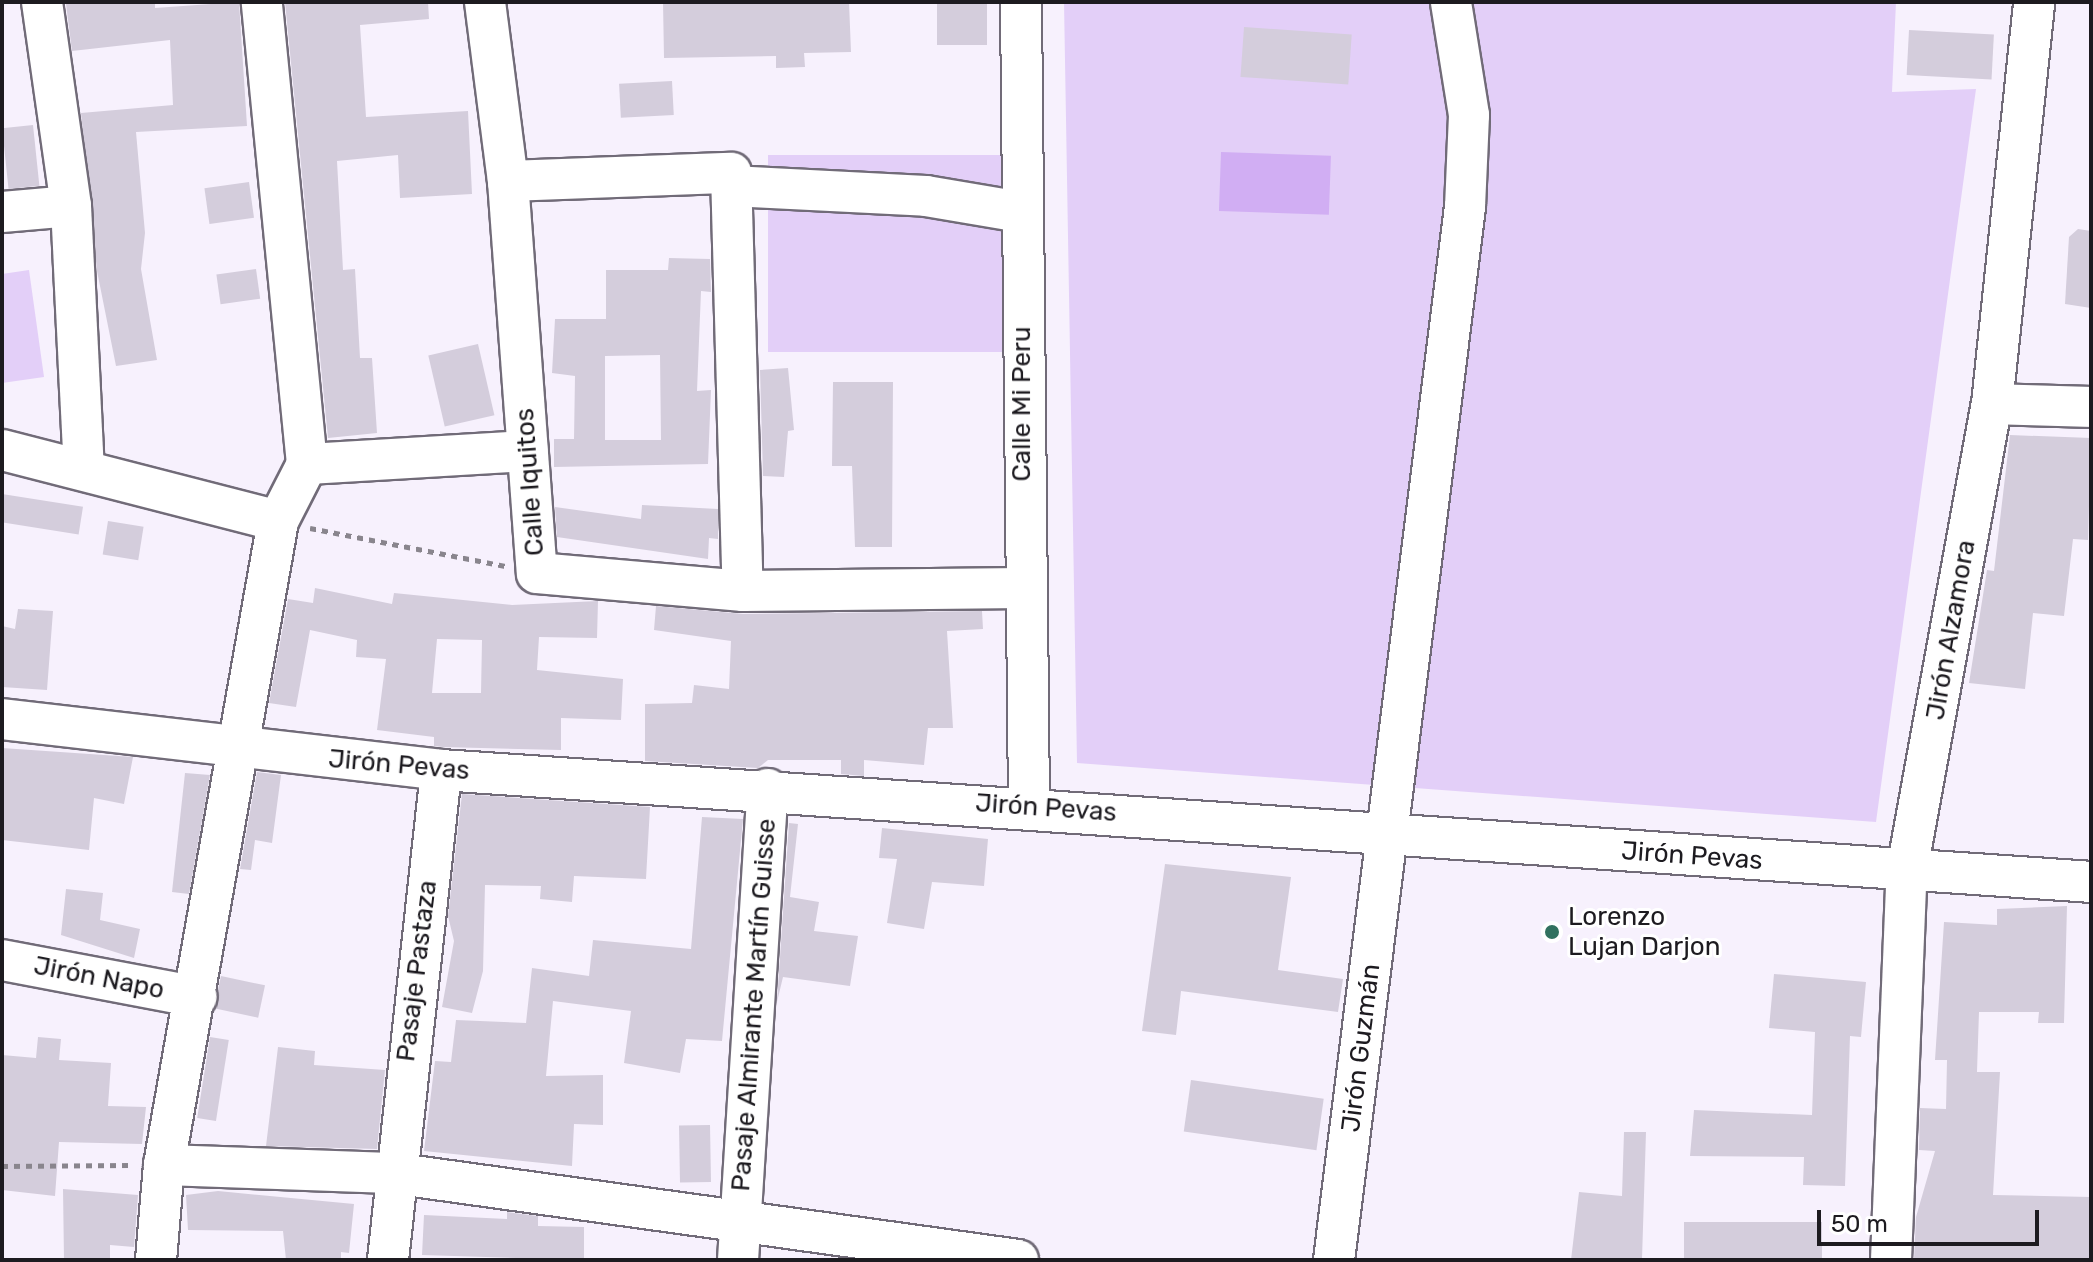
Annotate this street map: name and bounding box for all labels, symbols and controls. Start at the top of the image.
street label: Calle Mi Peru [1006,326,1038,482]
street label: Calle Iquitos [509,407,551,557]
street label: Jirón Alzamora [1920,537,1982,723]
street label: Jirón Pevas [327,743,471,787]
street label: Jirón Pevas [974,788,1118,828]
street label: Pasaje Almirante Martín Guisse [725,817,783,1193]
street label: Jirón Pevas [1620,836,1764,876]
street label: Pasaje Pastaza [390,879,444,1063]
place label: Lorenzo Lujan Darjon [1568,901,1720,962]
marker: Lorenzo Lujan Darjon [1543,923,1561,941]
street label: Jirón Napo [31,950,167,1006]
street label: Jirón Guzmán [1335,962,1387,1134]
scale bar [1821,1194,2043,1244]
text: 50 m [1831,1210,1888,1238]

